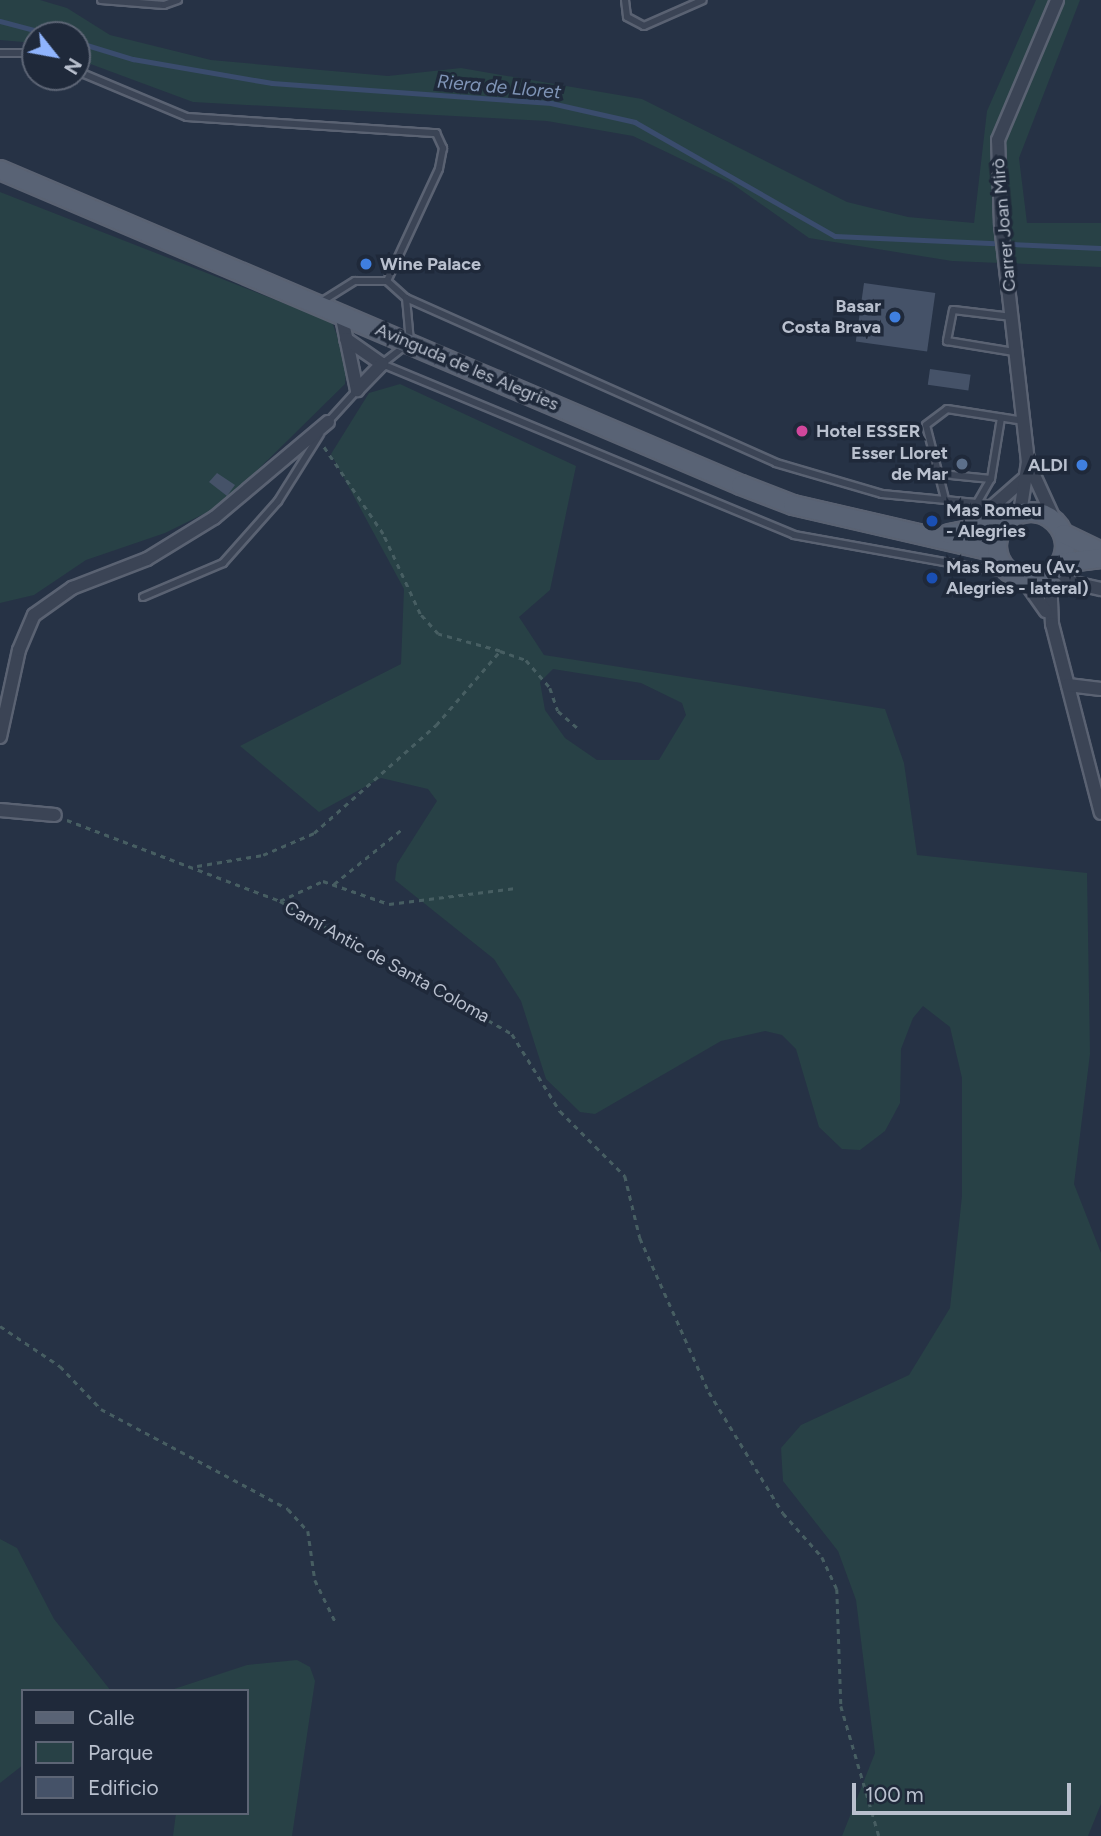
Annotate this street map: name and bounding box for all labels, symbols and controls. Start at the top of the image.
north arrow [21,21,91,91]
text: N [59,54,86,78]
water label: Riera de Lloret [436,70,562,104]
street label: Carrer Joan Mirò [987,157,1021,293]
place label: Wine Palace [380,253,481,275]
marker: Wine Palace [358,256,374,272]
place label: Basar Costa Brava [782,296,881,338]
marker: Basar Costa Brava [887,309,903,325]
street label: Avinguda de les Alegries [372,319,562,415]
place label: Hotel ESSER [816,420,920,442]
marker: Hotel ESSER [794,423,810,439]
place label: Esser Lloret de Mar [851,443,948,486]
place label: ALDI [1028,454,1068,476]
marker: Esser Lloret de Mar [954,456,970,472]
marker: ALDI [1074,457,1090,473]
place label: Mas Romeu - Alegries [946,500,1042,542]
marker: Mas Romeu - Alegries [924,513,940,529]
place label: Mas Romeu (Av. Alegries - lateral) [946,557,1089,600]
marker: Mas Romeu (Av. Alegries - lateral) [924,570,940,586]
street label: Camí Antic de Santa Coloma [281,896,493,1028]
legend [21,1689,248,1815]
text: Calle [88,1705,135,1730]
text: Parque [88,1740,153,1765]
scale bar [856,1770,1075,1814]
text: Edificio [88,1775,159,1800]
text: 100 m [865,1782,924,1807]

